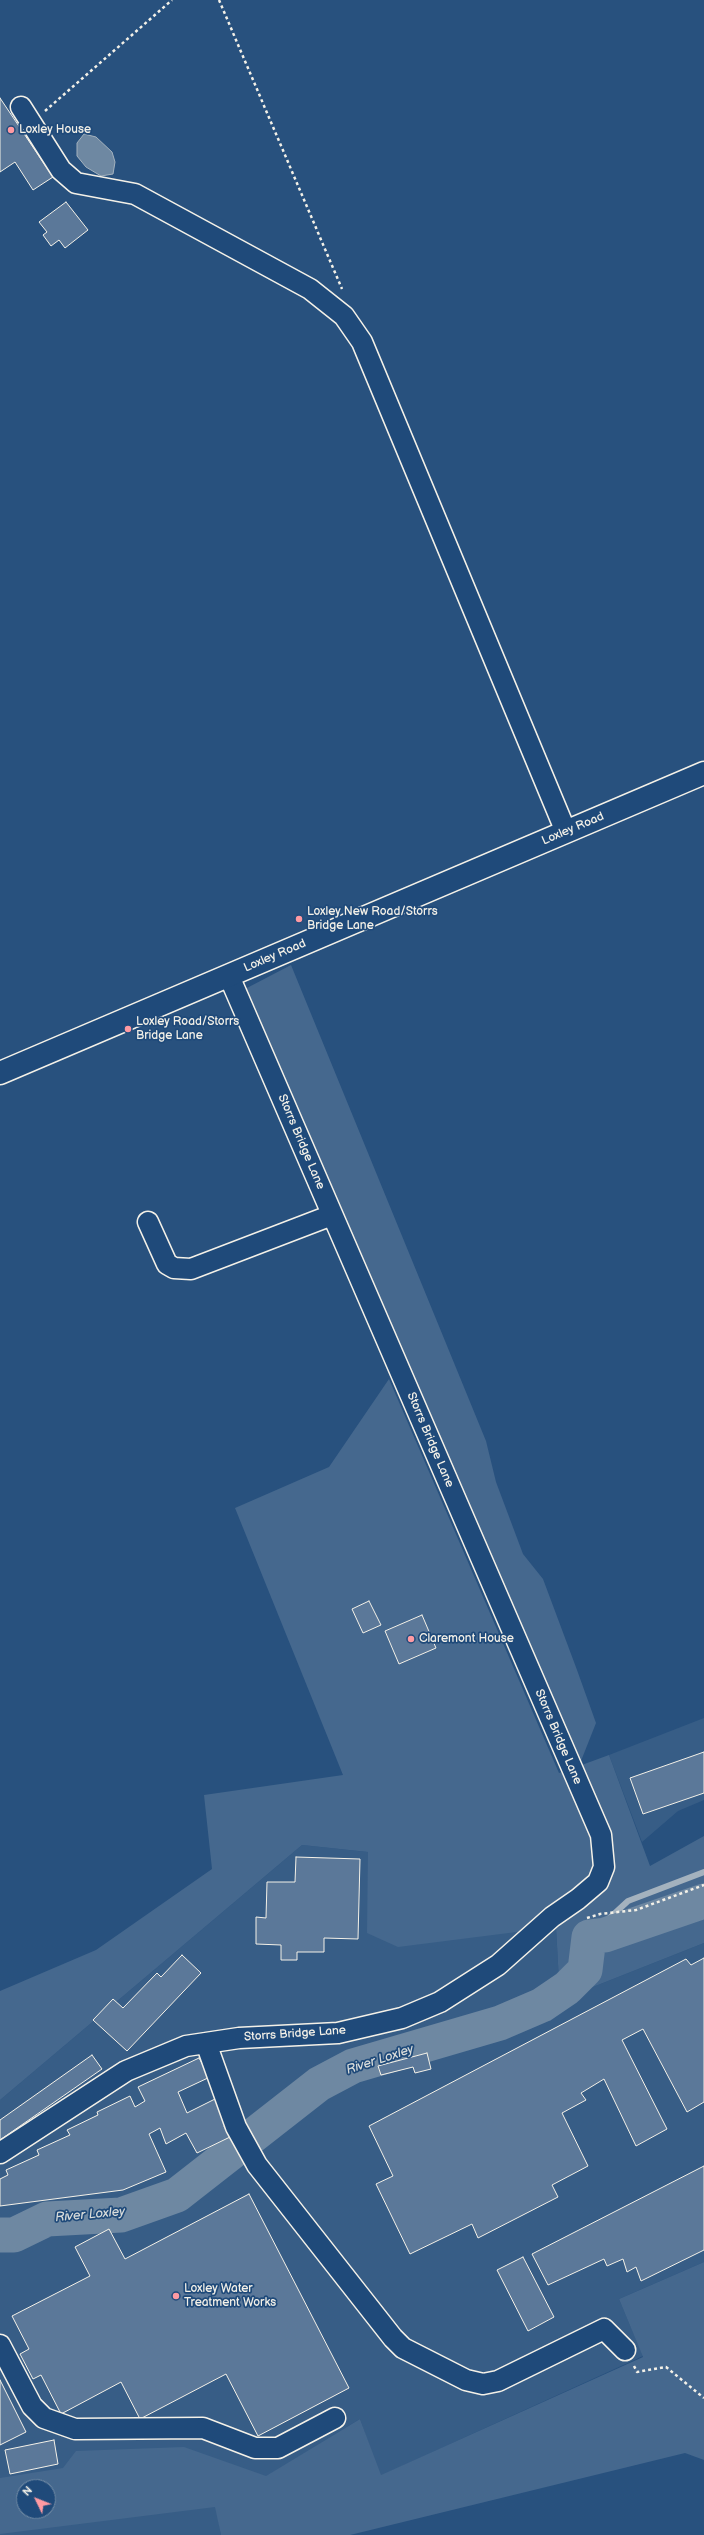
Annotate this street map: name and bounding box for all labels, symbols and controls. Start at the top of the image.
place label: Loxley House [19,123,91,137]
marker: Loxley House [6,125,16,135]
street label: Loxley Road [540,810,606,848]
place label: Loxley New Road/Storrs Bridge Lane [307,905,438,933]
marker: Loxley New Road/Storrs Bridge Lane [294,914,304,924]
street label: Loxley Road [242,937,308,975]
place label: Loxley Road/Storrs Bridge Lane [136,1015,239,1043]
marker: Loxley Road/Storrs Bridge Lane [123,1024,133,1034]
street label: Storrs Bridge Lane [274,1092,328,1192]
street label: Storrs Bridge Lane [403,1390,457,1490]
place label: Claremont House [419,1632,514,1646]
marker: Claremont House [406,1634,416,1644]
street label: Storrs Bridge Lane [531,1687,585,1787]
street label: Storrs Bridge Lane [244,2023,346,2045]
water label: River Loxley [344,2042,416,2078]
water label: River Loxley [54,2204,126,2226]
place label: Loxley Water Treatment Works [184,2282,276,2310]
marker: Loxley Water Treatment Works [171,2291,181,2301]
north arrow [16,2479,56,2519]
text: N [20,2484,35,2499]

